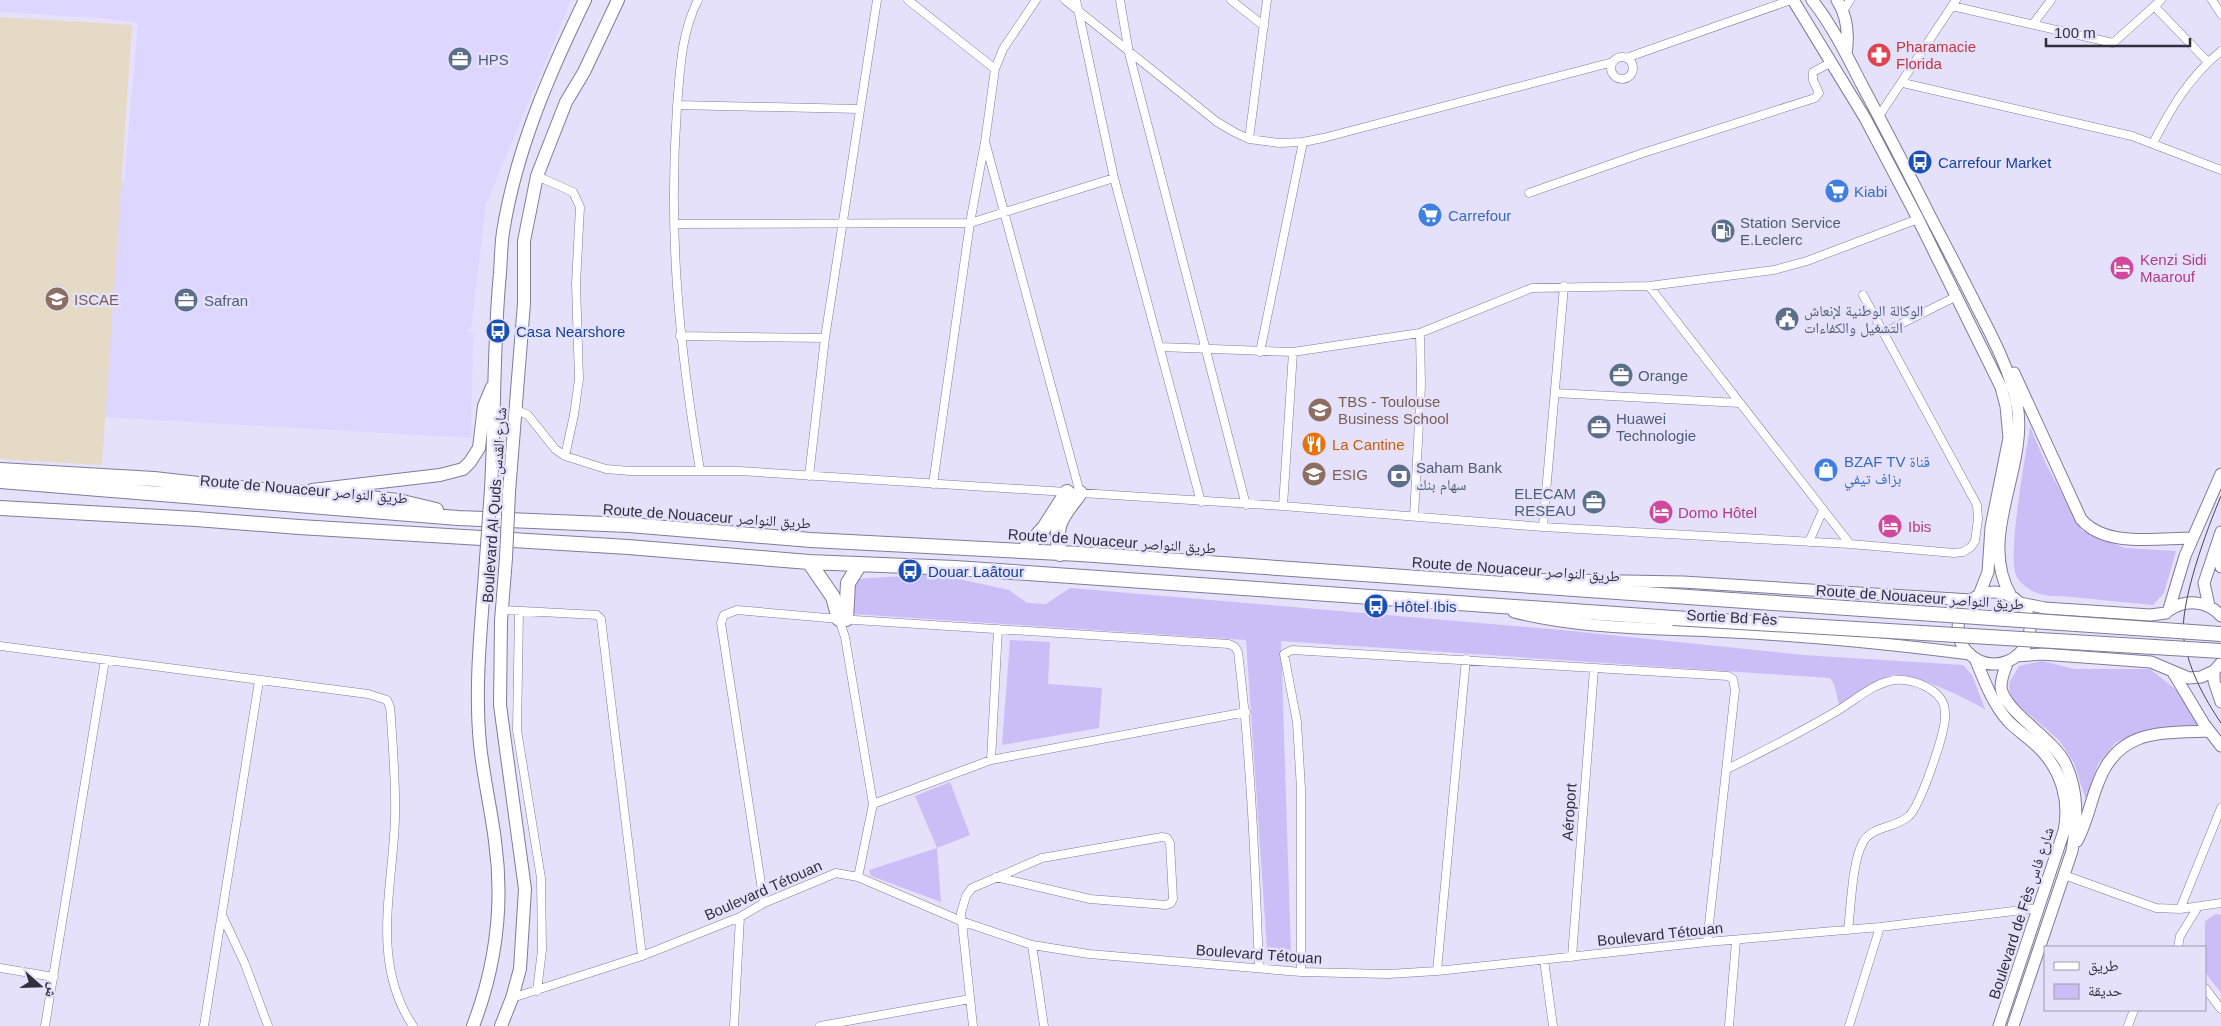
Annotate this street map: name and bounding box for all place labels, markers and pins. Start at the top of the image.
place label: Pharamacie Florida [1896,38,1976,72]
pharmacy icon: Pharamacie Florida [1866,42,1892,68]
office icon: HPS [447,46,473,72]
place label: HPS [478,51,509,68]
bus stop icon: Carrefour Market [1907,149,1933,175]
place label: Carrefour Market [1938,154,2052,171]
supermarket icon: Kiabi [1824,178,1850,204]
place label: Kiabi [1854,183,1887,200]
supermarket icon: Carrefour [1417,202,1443,228]
place label: Carrefour [1448,207,1511,224]
place label: Station Service E.Leclerc [1740,214,1841,248]
fuel station icon: Station Service E.Leclerc [1710,218,1736,244]
place label: Kenzi Sidi Maarouf [2140,251,2207,285]
hotel icon: Kenzi Sidi Maarouf [2109,255,2135,281]
school or university icon: ISCAE [44,286,70,312]
office icon: Safran [173,287,199,313]
place label: ISCAE [74,291,119,308]
place label: Safran [204,292,248,309]
place label: الوكالة الوطنية لإنعاش التشغيل والكفاءات [1804,302,1923,338]
public building icon: الوكالة الوطنية لإنعاش التشغيل والكفاءات [1774,306,1800,332]
bus stop icon: Casa Nearshore [485,318,511,344]
place label: Casa Nearshore [516,323,625,340]
office icon: Orange [1608,362,1634,388]
place label: Orange [1638,367,1688,384]
place label: TBS - Toulouse Business School [1338,393,1449,427]
school or university icon: TBS - Toulouse Business School [1307,397,1333,423]
place label: Huawei Technologie [1616,410,1696,444]
office icon: Huawei Technologie [1586,414,1612,440]
restaurant icon: La Cantine [1301,431,1327,457]
place label: La Cantine [1332,436,1405,453]
place label: BZAF TV قناة بزاف تيفي [1844,453,1930,490]
shop icon: BZAF TV قناة بزاف تيفي [1813,457,1839,483]
place label: Saham Bank سهام بنك [1416,459,1502,495]
school or university icon: ESIG [1301,461,1327,487]
bank icon: Saham Bank سهام بنك [1386,463,1412,489]
place label: ESIG [1332,466,1368,483]
place label: ELECAM RESEAU [1514,485,1576,519]
office icon: ELECAM RESEAU [1581,489,1607,515]
hotel icon: Domo Hôtel [1648,499,1674,525]
place label: Domo Hôtel [1678,504,1757,521]
hotel icon: Ibis [1877,513,1903,539]
place label: Ibis [1908,518,1931,535]
bus stop icon: Douar Laâtour [897,558,923,584]
place label: Douar Laâtour [928,563,1024,580]
bus stop icon: Hôtel Ibis [1363,593,1389,619]
place label: Hôtel Ibis [1394,598,1457,615]

